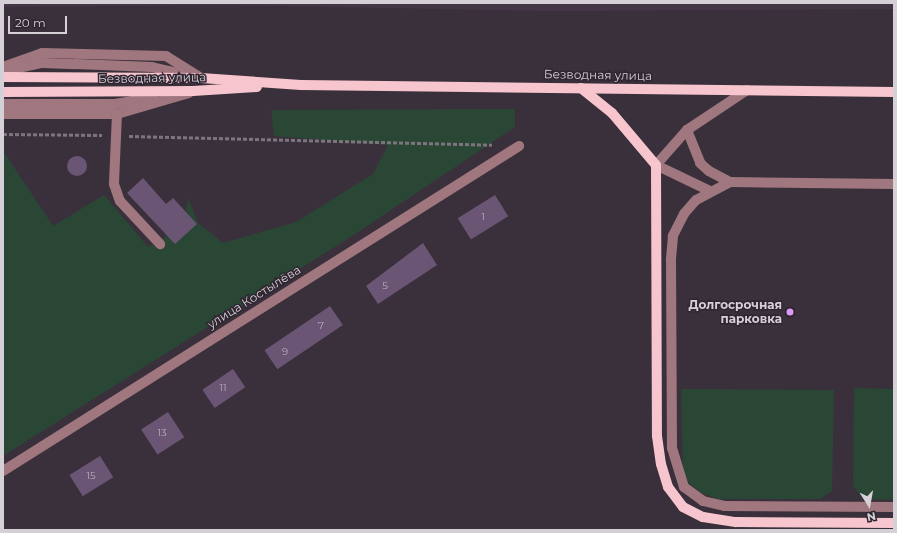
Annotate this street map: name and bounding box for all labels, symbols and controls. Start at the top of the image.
scale bar [10,8,69,34]
text: 20 m [15,15,46,30]
street label: Безводная улица [544,67,652,83]
street label: Безводная улица [98,70,206,86]
house number: 1 [481,211,485,223]
street label: улица Костылёва [205,262,303,332]
house number: 5 [382,280,388,292]
place label: Долгосрочная парковка [689,298,782,326]
marker: Долгосрочная парковка [785,307,795,317]
house number: 7 [318,320,324,332]
house number: 9 [282,346,288,358]
house number: 11 [219,382,227,394]
house number: 13 [157,427,167,439]
house number: 15 [86,470,96,482]
north arrow [849,485,889,525]
text: N [866,509,877,524]

